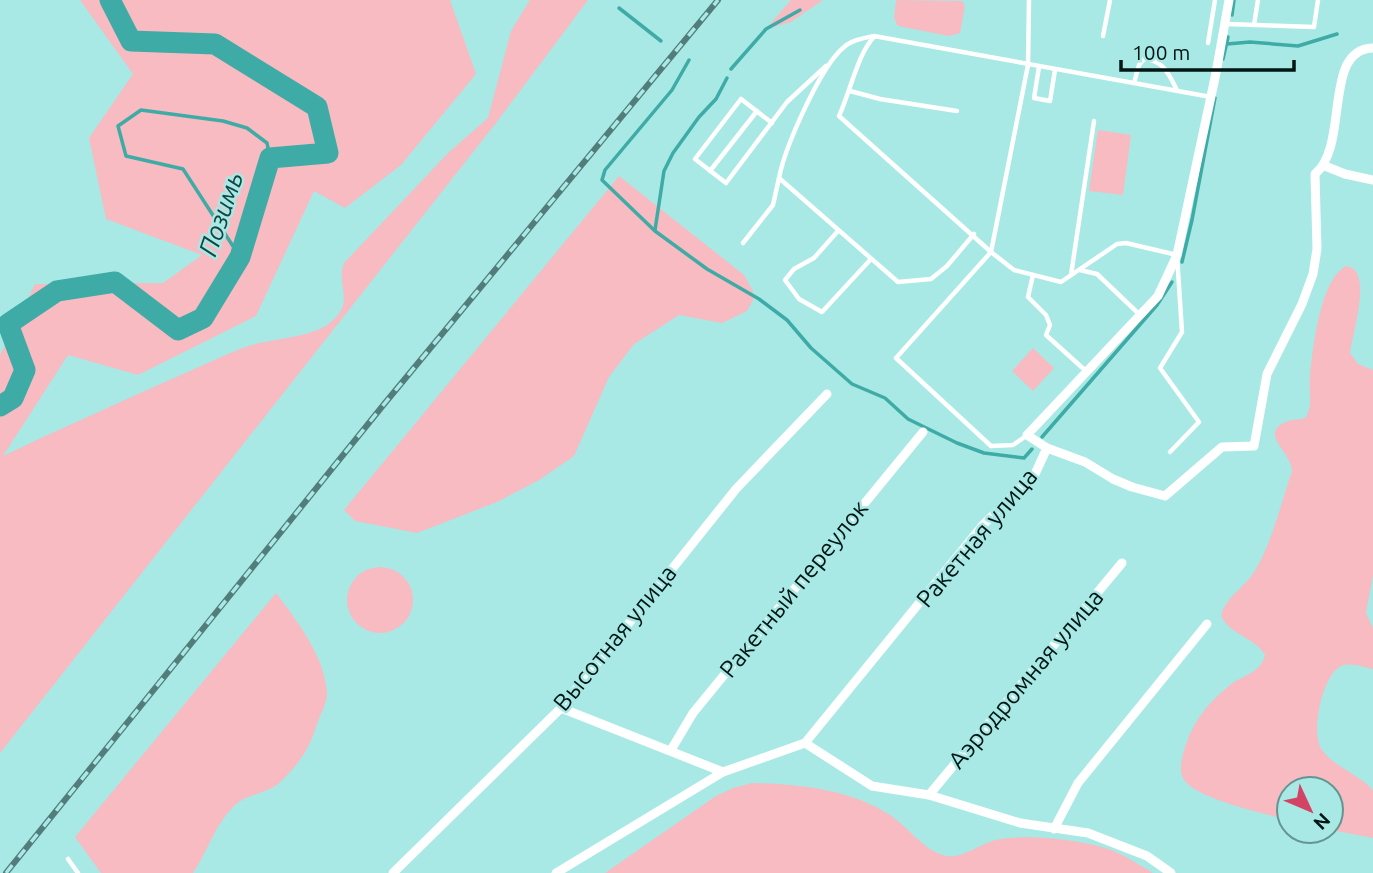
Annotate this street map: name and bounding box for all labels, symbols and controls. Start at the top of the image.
scale bar [1121,28,1294,72]
text: 100 m [1132,40,1190,64]
water label: Позимь [193,168,248,260]
street label: Ракетная улица [911,463,1043,613]
street label: Ракетный переулок [714,495,873,683]
street label: Высотная улица [548,560,682,716]
street label: Аэродромная улица [943,584,1109,774]
north arrow [1275,775,1345,845]
text: N [1309,809,1335,835]

